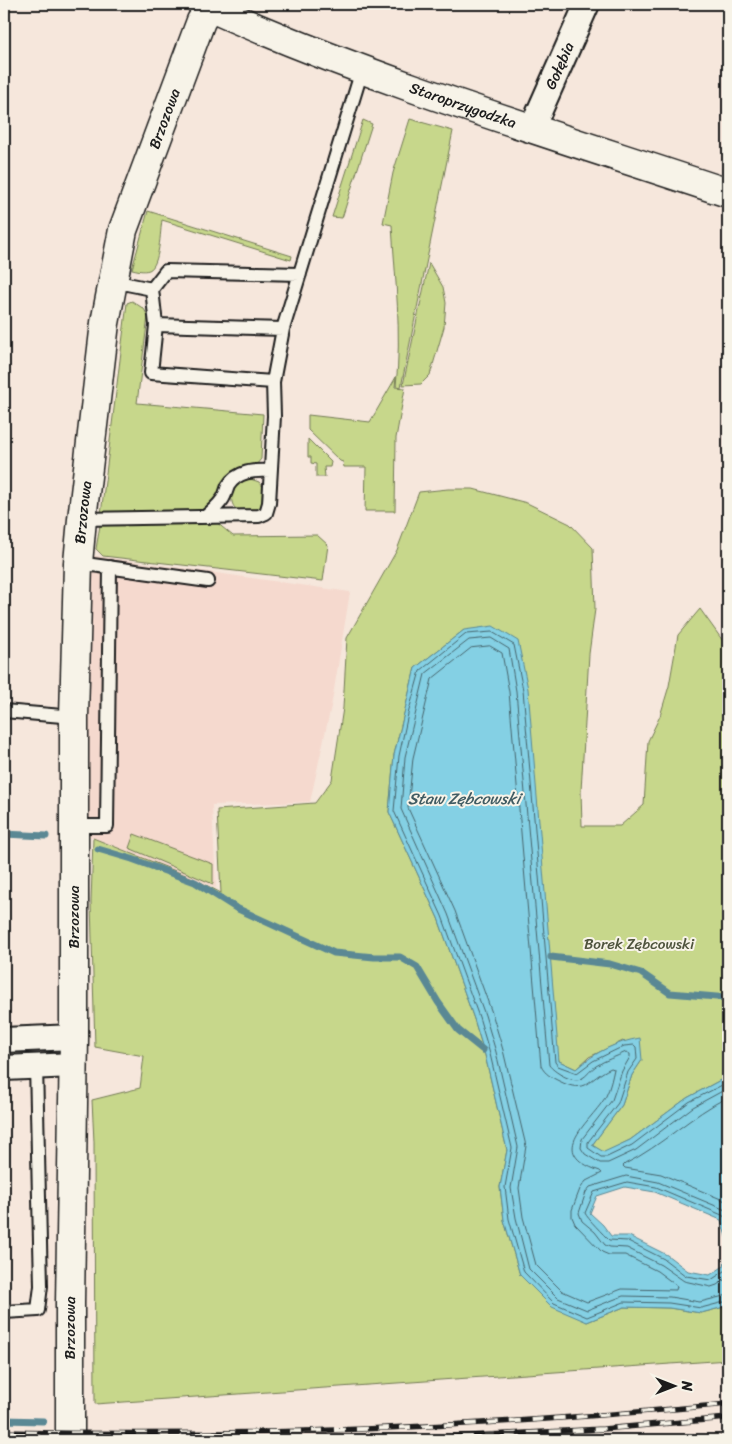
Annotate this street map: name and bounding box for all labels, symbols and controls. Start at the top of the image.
street label: Gołębia [538,38,582,94]
street label: Staroprzygodzka [406,75,520,136]
street label: Brzozowa [141,84,188,153]
street label: Brzozowa [67,479,99,545]
water label: Staw Zębcowski [408,784,524,813]
street label: Brzozowa [61,885,87,949]
park label: Borek Zębcowski [584,931,695,957]
street label: Brzozowa [57,1296,83,1360]
north arrow [650,1362,700,1412]
text: N [674,1380,699,1391]

